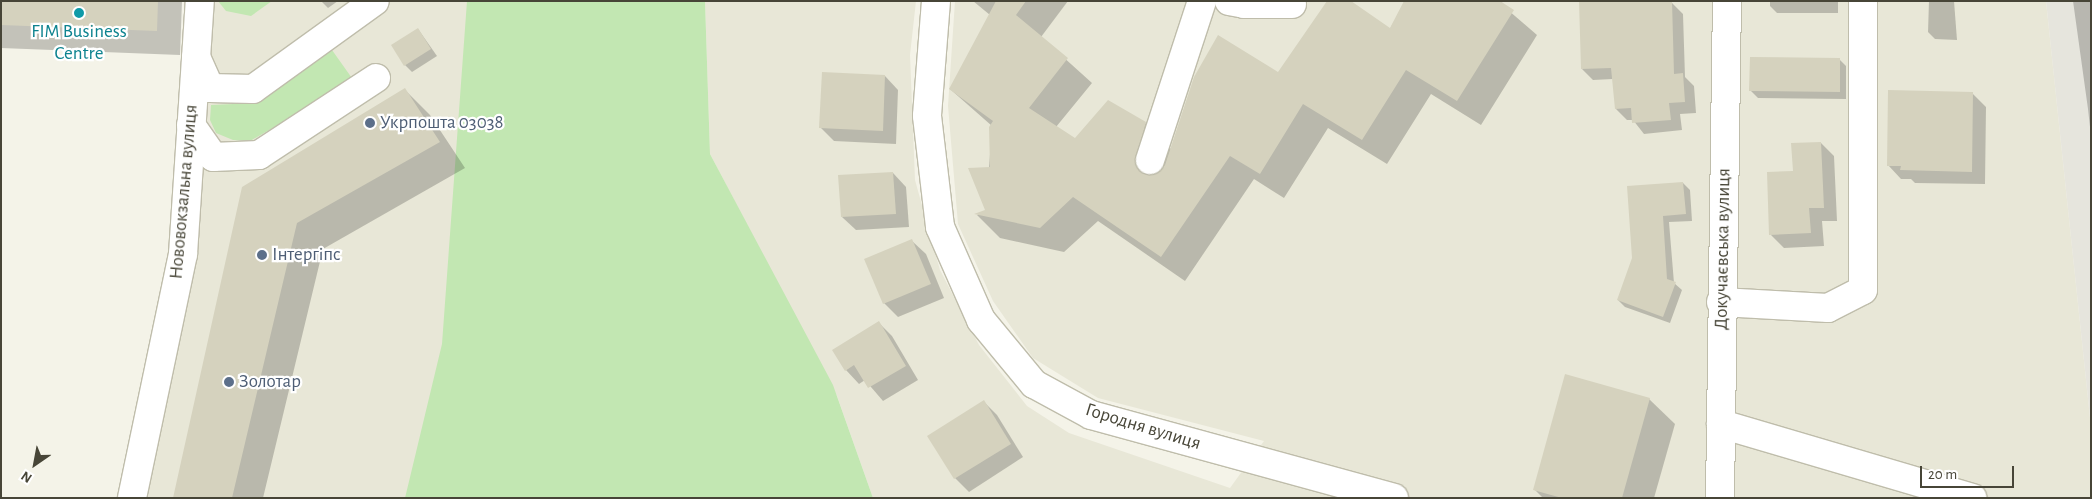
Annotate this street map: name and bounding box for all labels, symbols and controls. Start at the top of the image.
marker: FIM Business Centre [73,7,85,19]
place label: FIM Business Centre [31,21,127,65]
street label: Нововокзальна вулиця [165,104,203,280]
place label: Укрпошта 03038 [380,112,504,134]
marker: Укрпошта 03038 [364,117,376,129]
street label: Докучаєвська вулиця [1710,168,1736,330]
place label: Інтергіпс [272,244,341,266]
marker: Інтергіпс [256,249,268,261]
place label: Золотар [239,371,301,393]
marker: Золотар [223,376,235,388]
street label: Городня вулиця [1082,399,1204,455]
north arrow [10,439,60,489]
scale bar [1922,456,2016,488]
text: 20 m [1928,467,1957,482]
text: N [19,468,35,485]

